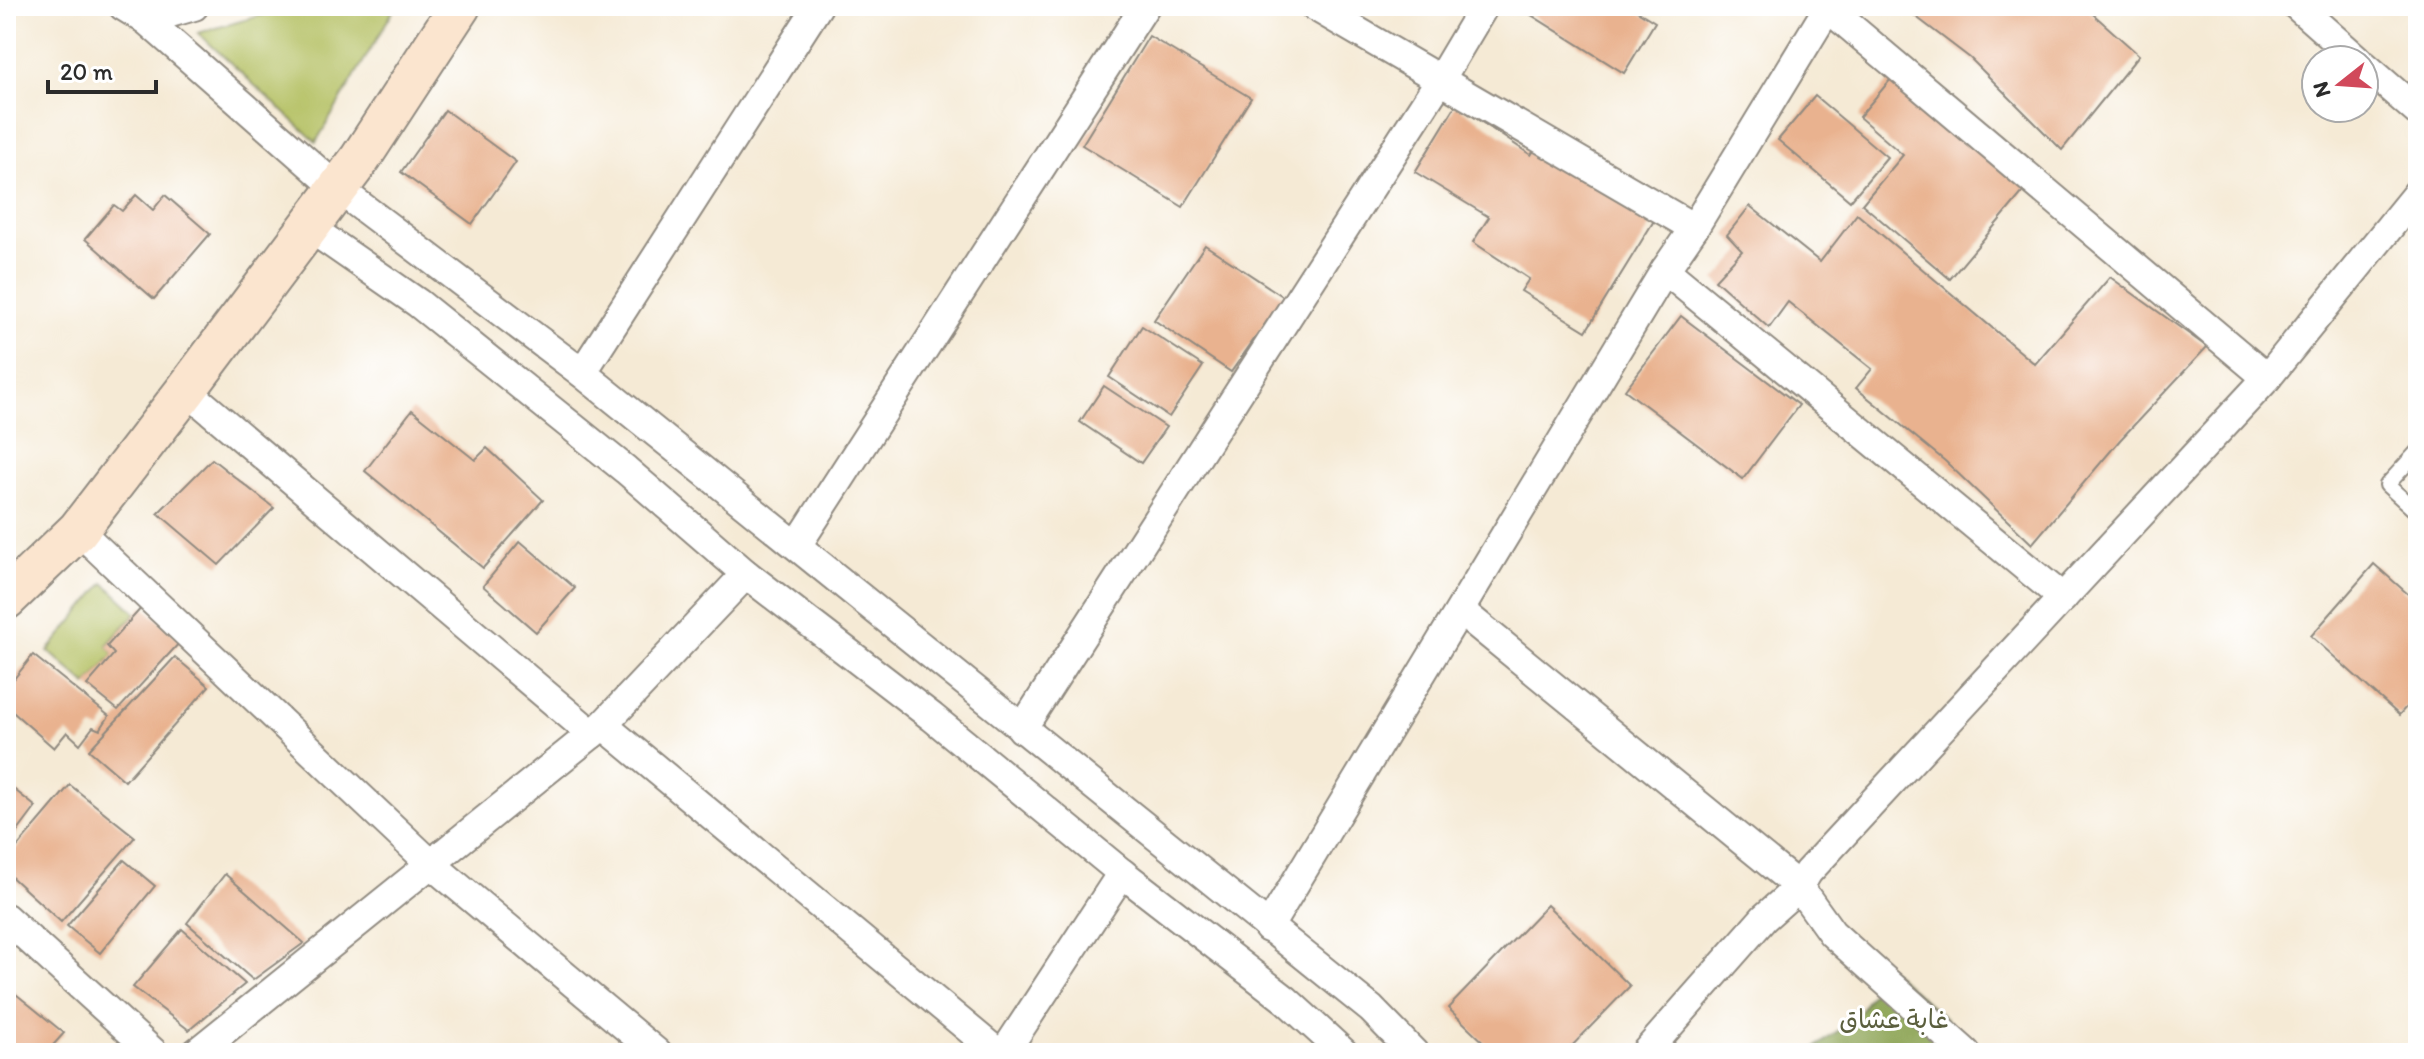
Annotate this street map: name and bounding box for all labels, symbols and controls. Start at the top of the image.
scale bar [48,44,156,94]
north arrow [2300,44,2380,124]
text: 20 m [60,57,113,86]
text: N [2306,79,2336,101]
park label: غابة عشاق [1839,1003,1949,1035]

